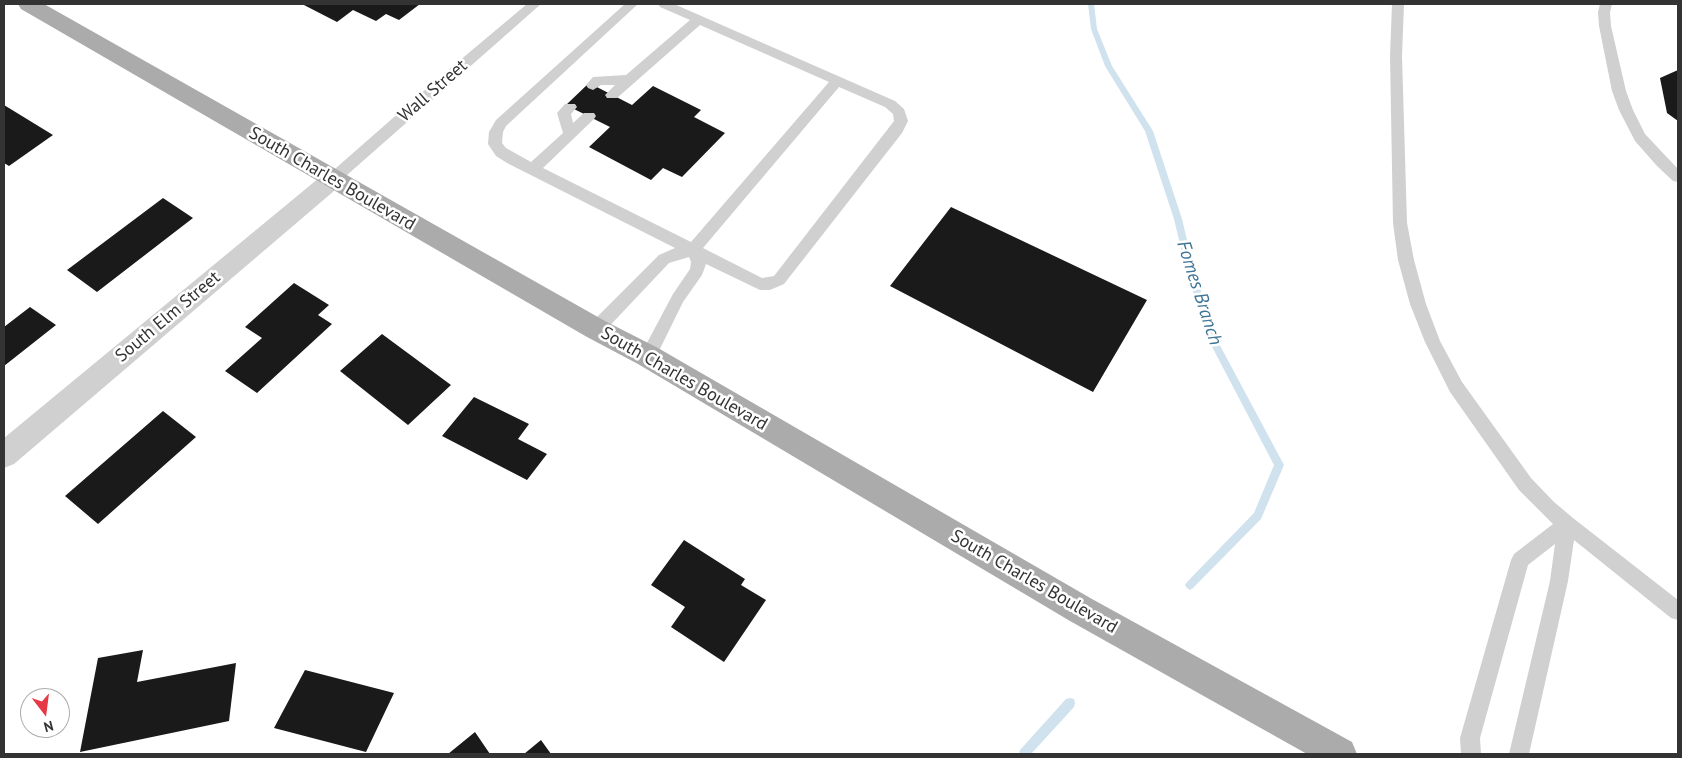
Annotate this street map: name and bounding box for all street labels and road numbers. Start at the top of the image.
street label: Wall Street [394,55,472,127]
street label: South Charles Boulevard [245,122,419,236]
street label: South Elm Street [111,267,225,367]
street label: South Charles Boulevard [597,322,771,436]
street label: South Charles Boulevard [947,525,1121,639]

